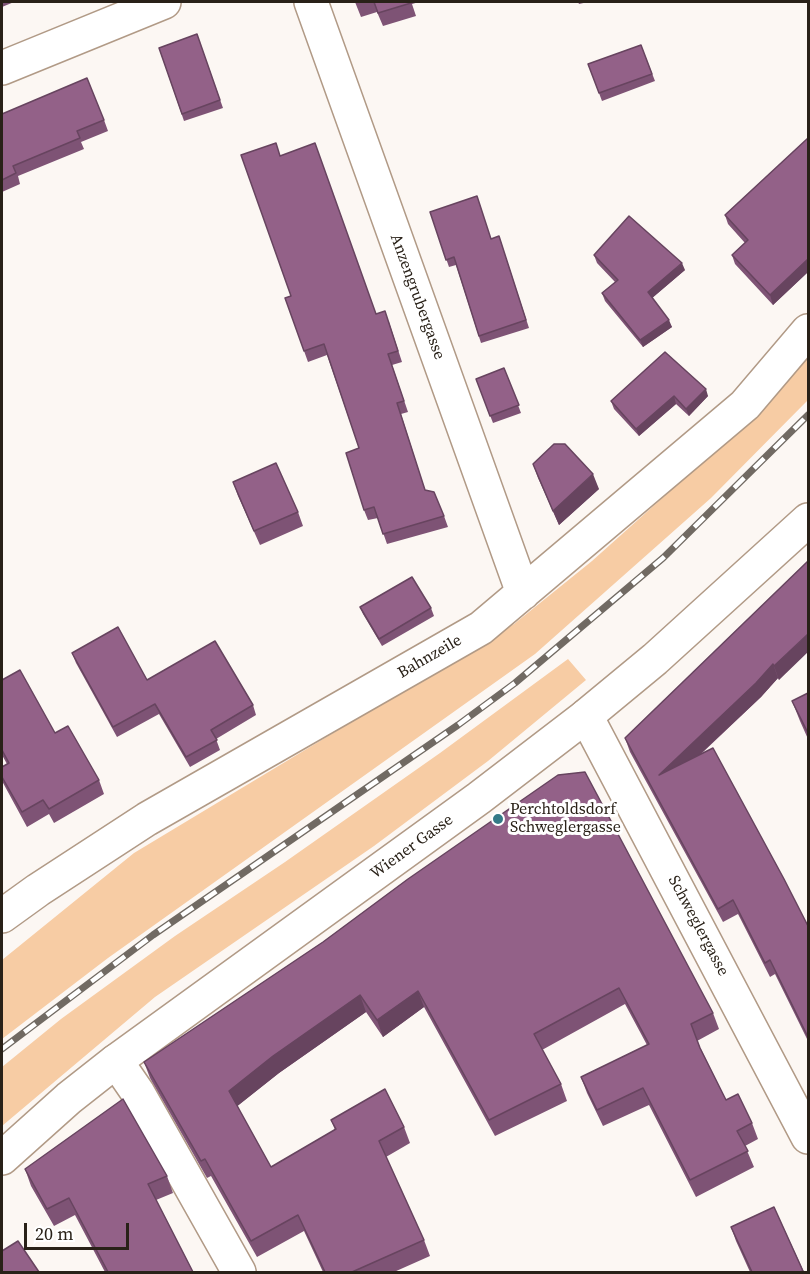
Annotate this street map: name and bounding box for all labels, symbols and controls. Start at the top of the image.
street label: Anzengrubergasse [385,232,449,362]
street label: Bahnzeile [395,631,465,683]
place label: Perchtoldsdorf Schweglergasse [510,800,621,838]
street label: Wiener Gasse [367,811,457,883]
marker: Perchtoldsdorf Schweglergasse [491,812,505,826]
street label: Schweglergasse [664,873,732,979]
scale bar [27,1211,132,1249]
text: 20 m [35,1221,73,1246]

